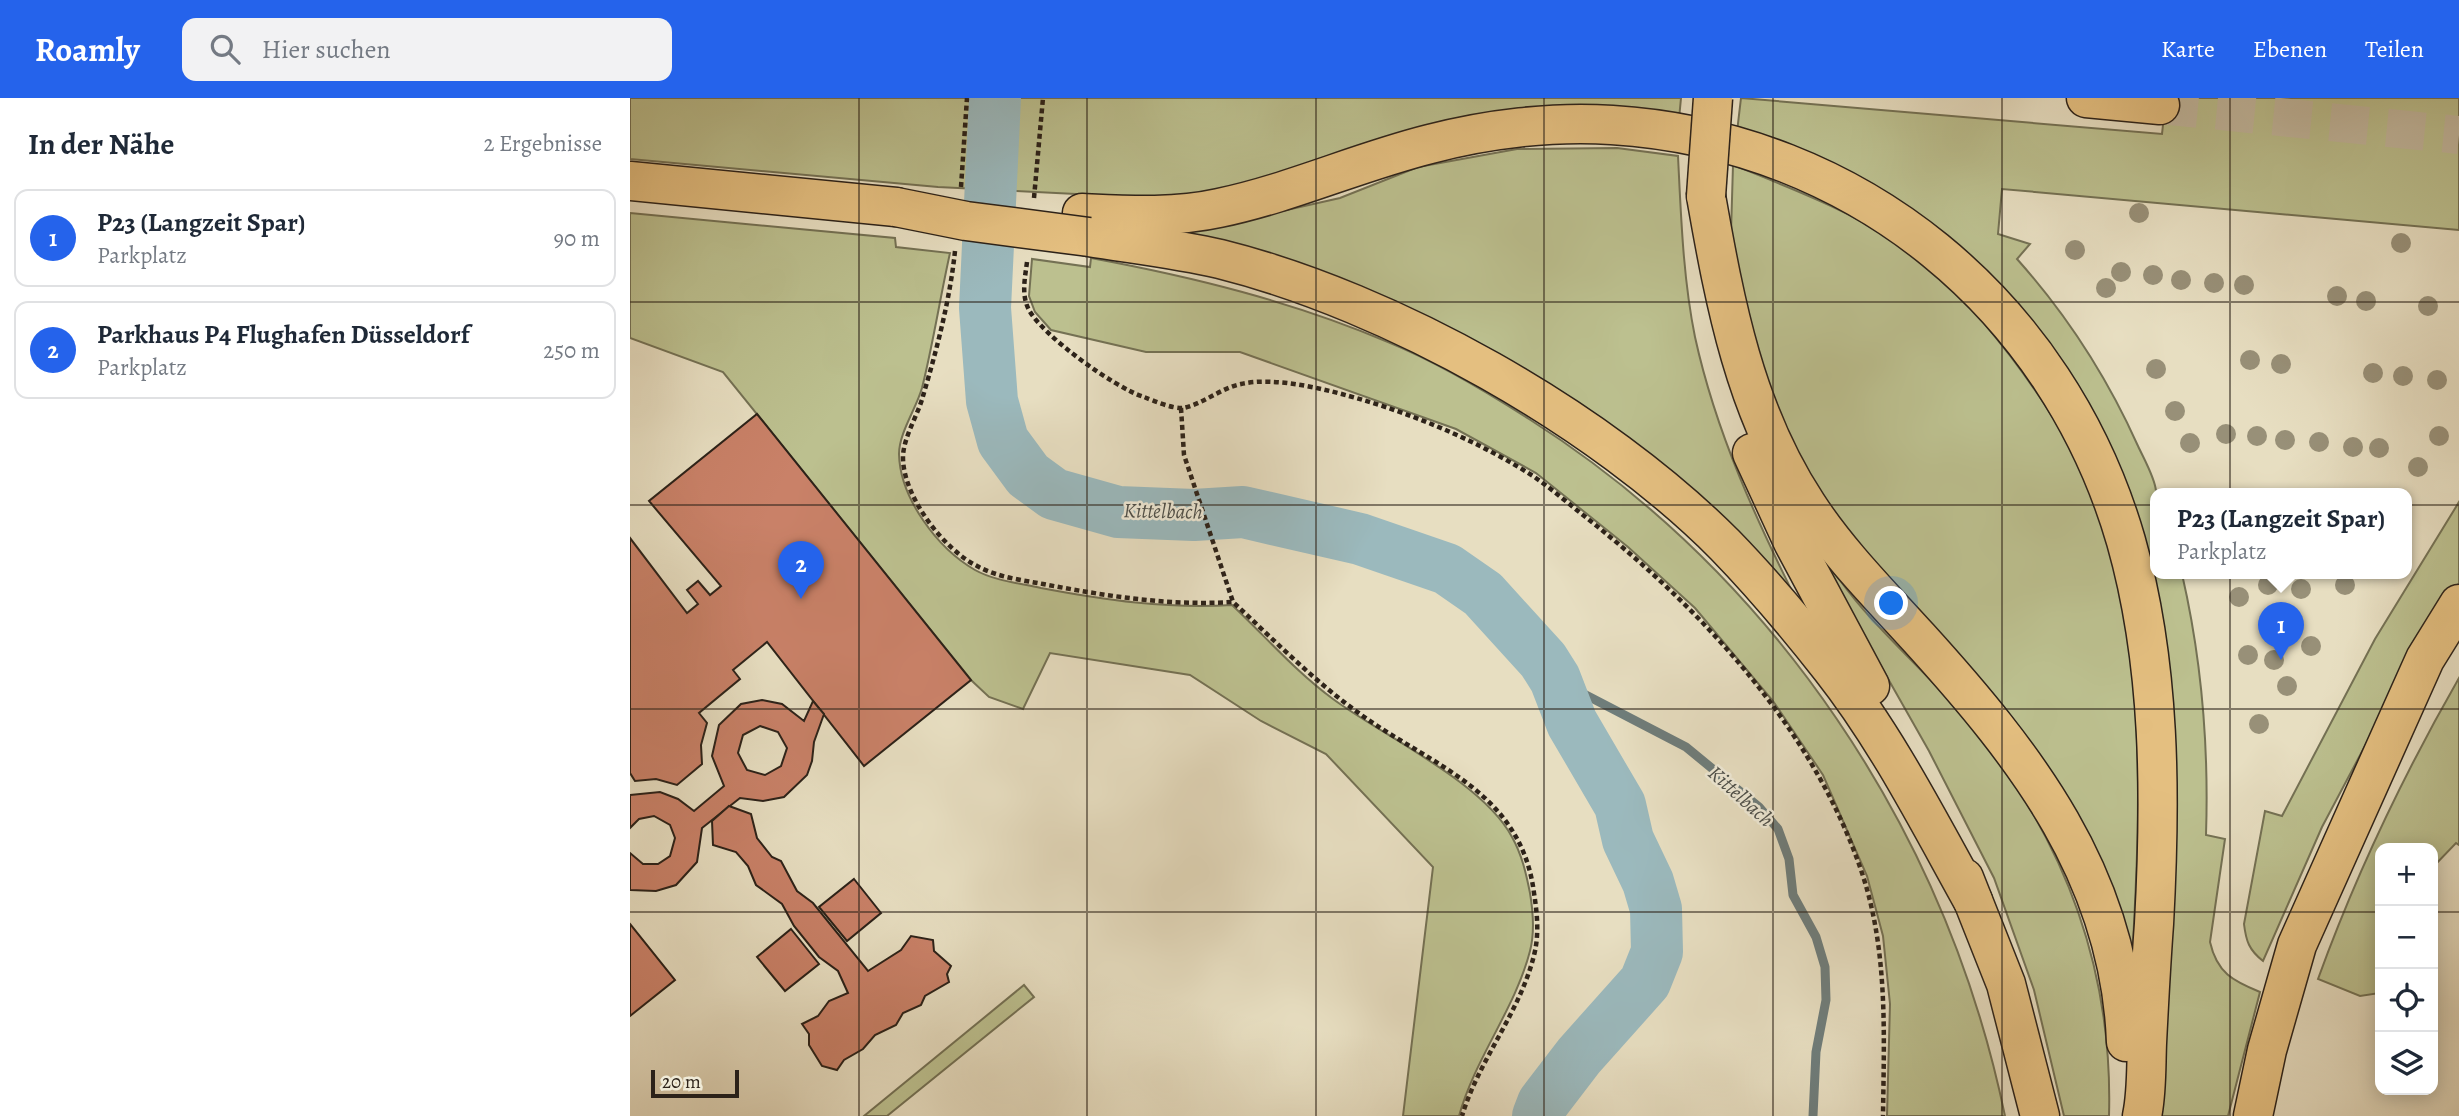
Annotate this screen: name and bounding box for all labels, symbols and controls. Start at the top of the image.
search box [182,18,672,81]
text: Roamly [35,27,140,72]
icon: search [206,30,244,68]
text: Hier suchen [262,32,391,67]
text: Karte [2161,33,2215,65]
text: Ebenen [2253,33,2327,65]
text: Teilen [2365,33,2424,65]
text: In der Nähe [28,124,174,164]
text: 2 Ergebnisse [483,128,602,159]
text: P23 (Langzeit Spar) [97,205,305,240]
text: 1 [49,223,57,254]
text: 90 m [554,223,600,254]
text: Parkplatz [97,240,187,271]
text: Parkhaus P4 Flughafen Düsseldorf [97,317,470,352]
text: 2 [47,335,59,366]
text: 250 m [543,335,600,366]
text: Parkplatz [97,352,187,383]
popup [2150,488,2412,579]
water label: Kittelbach [1123,496,1203,526]
text: P23 (Langzeit Spar) [2177,501,2385,536]
text: Parkplatz [2177,536,2267,567]
pin: 2 [778,541,824,599]
your location [1874,586,1908,620]
pin: 1 [2258,602,2304,660]
water label: Kittelbach [1702,759,1780,833]
map controls [2375,843,2438,1095]
button: + [2375,843,2438,906]
button: − [2375,906,2438,969]
button: locate [2375,969,2438,1032]
button: layers [2375,1032,2438,1095]
scale bar [651,1067,738,1099]
text: 20 m [662,1069,701,1095]

